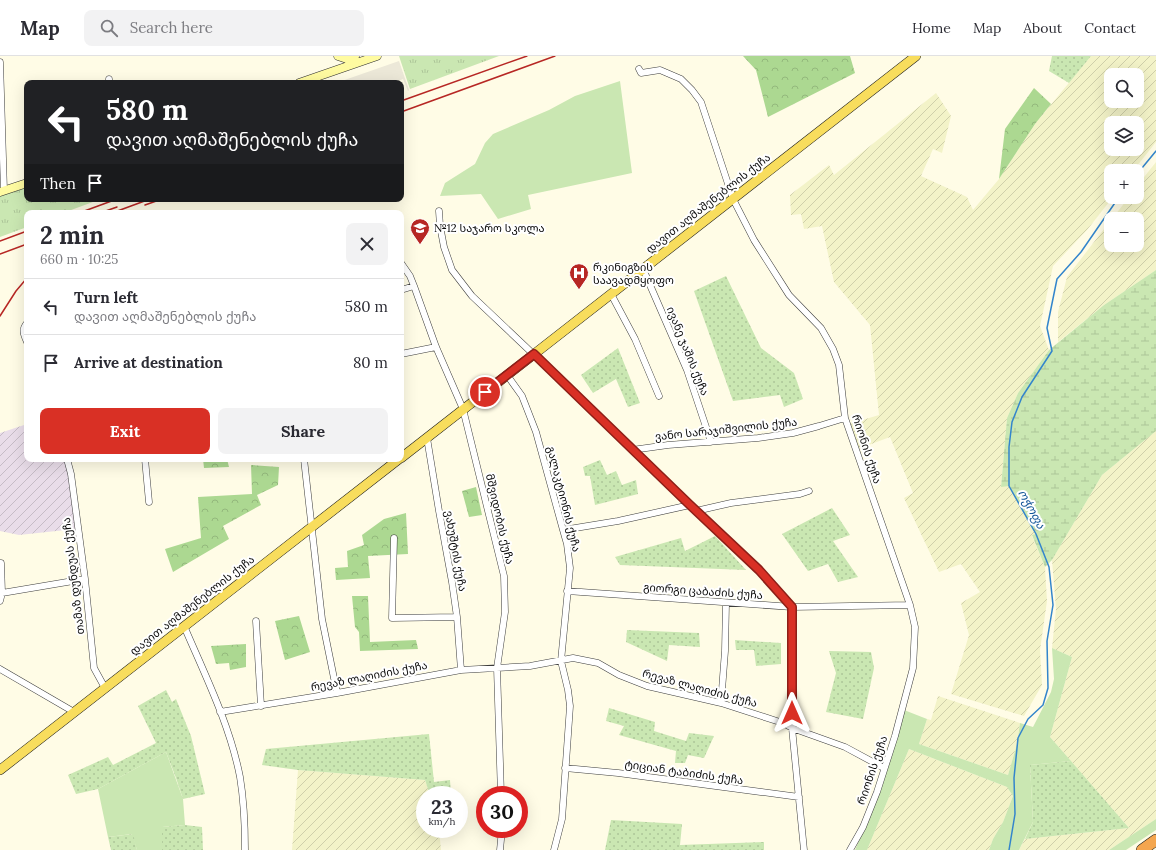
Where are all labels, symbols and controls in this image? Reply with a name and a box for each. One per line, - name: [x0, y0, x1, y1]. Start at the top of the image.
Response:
- search box: [84, 10, 364, 46]
- text: Map: [20, 16, 60, 40]
- icon: search: [98, 17, 120, 39]
- text: Search here: [130, 18, 213, 37]
- text: Home: [912, 19, 951, 37]
- text: Map: [973, 19, 1001, 37]
- text: About: [1023, 19, 1062, 37]
- text: Contact: [1084, 19, 1136, 37]
- map controls: [1104, 68, 1144, 252]
- button: search: [1104, 68, 1144, 108]
- text: 580 m: [106, 92, 188, 128]
- icon: left: [40, 96, 92, 148]
- button: layers: [1104, 116, 1144, 156]
- text: დავით აღმაშენებლის ქუჩა: [106, 128, 358, 151]
- street label: დავით აღმაშენებლის ქუჩა: [643, 150, 773, 256]
- button: +: [1104, 164, 1144, 204]
- icon: arrive: [84, 172, 106, 194]
- text: Then: [40, 174, 76, 193]
- button: −: [1104, 212, 1144, 252]
- school or university icon: №12 საჯარო სკოლა: [409, 217, 431, 245]
- text: 2 min: [40, 220, 104, 251]
- place label: №12 საჯარო სკოლა: [434, 221, 544, 235]
- button: close: [346, 223, 388, 265]
- text: 660 m · 10:25: [40, 251, 118, 268]
- place label: რკინიგზის საავადმყოფო: [593, 260, 674, 287]
- hospital icon: რკინიგზის საავადმყოფო: [568, 262, 590, 290]
- text: Turn left: [74, 288, 138, 307]
- icon: left: [40, 296, 62, 318]
- text: 580 m: [345, 297, 388, 316]
- street label: ივანე ჯაშის ქუჩა: [664, 304, 712, 398]
- text: დავით აღმაშენებლის ქუჩა: [74, 308, 256, 325]
- icon: arrive: [40, 352, 62, 374]
- text: Arrive at destination: [74, 353, 223, 372]
- text: 80 m: [353, 353, 388, 372]
- pin: [468, 375, 502, 409]
- icon: arrive: [474, 381, 496, 403]
- button: Exit: [40, 408, 210, 454]
- button: Share: [218, 408, 388, 454]
- street label: რიონის ქუჩა: [849, 413, 885, 485]
- street label: ვანო სარაჯიშვილის ქუჩა: [654, 415, 798, 443]
- street label: გალაკტიონის ქუჩა: [544, 445, 584, 553]
- street label: მშვიდობის ქუჩა: [483, 472, 517, 566]
- water label: ოჭოფა: [1015, 487, 1049, 532]
- street label: ვახუშტის ქუჩა: [442, 509, 470, 593]
- street label: თამაზ დუნდუას ქუჩა: [59, 517, 87, 635]
- street label: დავით აღმაშენებლის ქუჩა: [127, 552, 257, 658]
- street label: გიორგი ცაბაძის ქუჩა: [643, 580, 763, 602]
- street label: რევაზ ლაღიძის ქუჩა: [310, 658, 428, 694]
- street label: რევაზ ლაღიძის ქუჩა: [641, 666, 759, 710]
- position arrow: [771, 692, 813, 734]
- street label: რიონის ქუჩა: [854, 734, 890, 806]
- street label: ტიციან ტაბიძის ქუჩა: [624, 757, 744, 787]
- speed limit sign: 30: [476, 786, 528, 838]
- text: 23: [431, 794, 453, 819]
- text: km/h: [428, 815, 456, 828]

